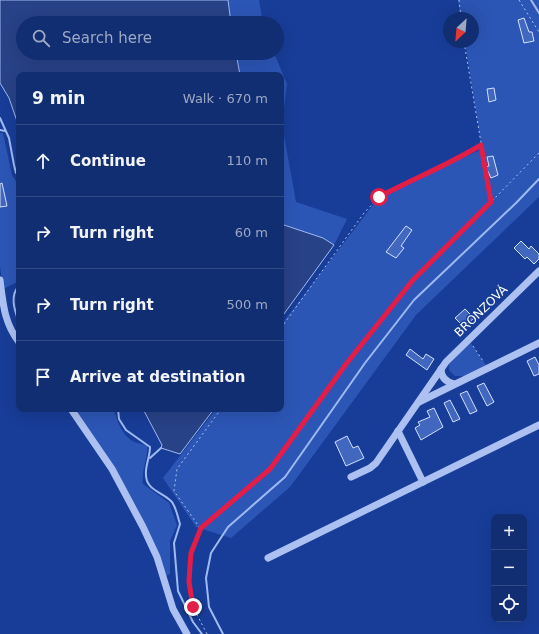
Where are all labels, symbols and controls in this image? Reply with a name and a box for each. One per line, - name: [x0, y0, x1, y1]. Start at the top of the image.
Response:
- north arrow: [443, 12, 479, 48]
- search box: [16, 16, 284, 60]
- icon: search: [30, 27, 52, 49]
- text: Search here: [62, 29, 152, 47]
- text: 9 min: [32, 88, 85, 108]
- text: Walk · 670 m: [183, 91, 268, 106]
- icon: ahead: [32, 150, 54, 172]
- text: Continue: [70, 152, 146, 170]
- text: 110 m: [226, 153, 268, 168]
- route start: [370, 188, 388, 206]
- icon: right: [32, 222, 54, 244]
- text: Turn right: [70, 224, 154, 242]
- text: 60 m: [235, 225, 268, 240]
- street label: BRONZOVÁ: [451, 281, 511, 340]
- icon: right: [32, 294, 54, 316]
- text: Turn right: [70, 296, 154, 314]
- text: 500 m: [226, 297, 268, 312]
- icon: arrive: [32, 366, 54, 388]
- text: Arrive at destination: [70, 368, 245, 386]
- map controls: [491, 514, 527, 622]
- button: +: [491, 514, 527, 550]
- button: −: [491, 550, 527, 586]
- button: locate: [491, 586, 527, 622]
- route end: [184, 598, 202, 616]

